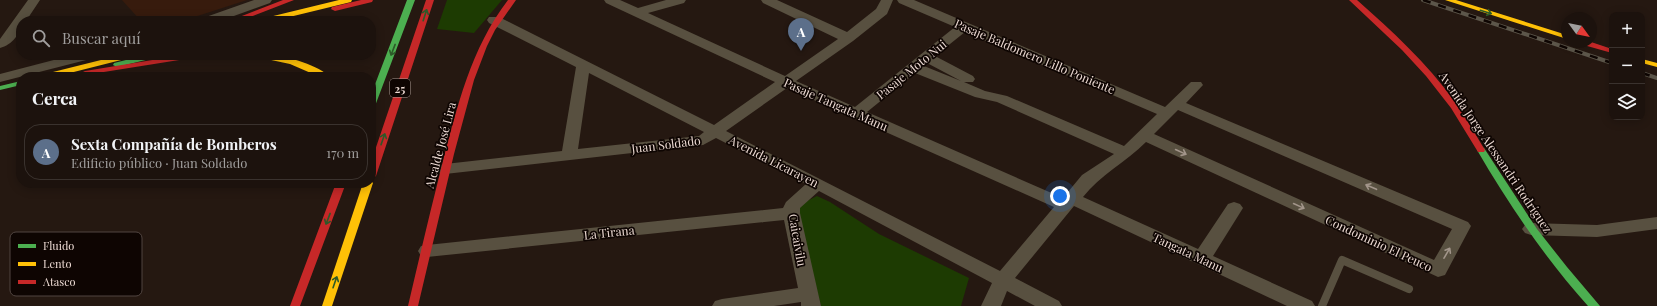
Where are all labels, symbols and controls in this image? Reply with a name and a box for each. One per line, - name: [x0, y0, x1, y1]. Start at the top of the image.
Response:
- one-way arrow: [1479, 9, 1492, 16]
- one-way arrow: [421, 10, 429, 22]
- north arrow: [1561, 12, 1597, 48]
- map controls: [1609, 12, 1645, 120]
- button: +: [1609, 12, 1645, 48]
- street label: Pasaje Baldomero Lillo Poniente: [952, 15, 1118, 97]
- search box: [16, 16, 376, 60]
- pin: A: [788, 18, 814, 51]
- icon: search: [30, 27, 52, 49]
- text: Buscar aquí: [62, 28, 141, 48]
- street label: Pasaje Moto Nui: [873, 35, 950, 102]
- one-way arrow: [388, 43, 396, 55]
- button: −: [1609, 48, 1645, 84]
- street label: Avenida Jorge Alessandri Rodríguez: [1435, 67, 1556, 236]
- street label: Pasaje Tangata Manu: [781, 74, 891, 134]
- road number: 25: [390, 79, 410, 97]
- button: layers: [1609, 84, 1645, 120]
- text: Cerca: [32, 87, 77, 109]
- street label: Alcalde José Lira: [421, 100, 459, 191]
- street label: Avenida Licarayen: [726, 131, 822, 191]
- street label: Juan Soldado: [629, 132, 702, 156]
- one-way arrow: [380, 133, 388, 145]
- text: Sexta Compañía de Bomberos: [71, 134, 277, 154]
- text: A: [42, 144, 50, 161]
- text: 170 m: [326, 144, 359, 161]
- one-way arrow: [1174, 149, 1186, 156]
- text: Edificio público · Juan Soldado: [71, 154, 247, 171]
- one-way arrow: [1365, 183, 1377, 191]
- your location: [1050, 186, 1070, 206]
- one-way arrow: [1292, 203, 1304, 210]
- street label: Condominio El Peuco: [1323, 211, 1435, 275]
- one-way arrow: [323, 213, 331, 225]
- street label: Caicaivilu: [786, 213, 810, 267]
- street label: La Tirana: [583, 221, 635, 243]
- street label: Tangata Manu: [1150, 229, 1226, 275]
- legend: [10, 232, 142, 296]
- text: Fluido: [43, 238, 74, 253]
- one-way arrow: [1444, 247, 1452, 259]
- text: Lento: [43, 256, 72, 271]
- text: Atasco: [42, 274, 76, 289]
- one-way arrow: [332, 275, 339, 288]

